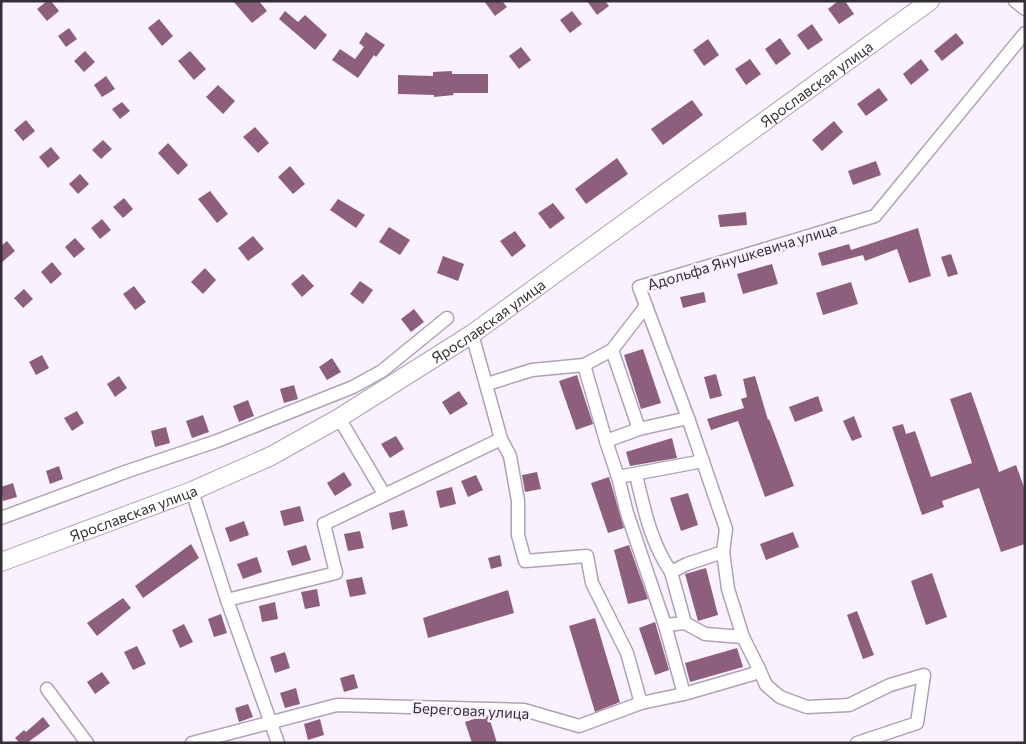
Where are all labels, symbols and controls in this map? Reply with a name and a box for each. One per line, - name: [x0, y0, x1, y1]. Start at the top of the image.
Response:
- street label: Ярославская улица: [756, 37, 876, 131]
- street label: Адольфа Янушкевича улица: [645, 219, 839, 293]
- street label: Ярославская улица: [428, 275, 548, 367]
- street label: Ярославская улица: [67, 481, 200, 545]
- street label: Береговая улица: [412, 698, 530, 722]

